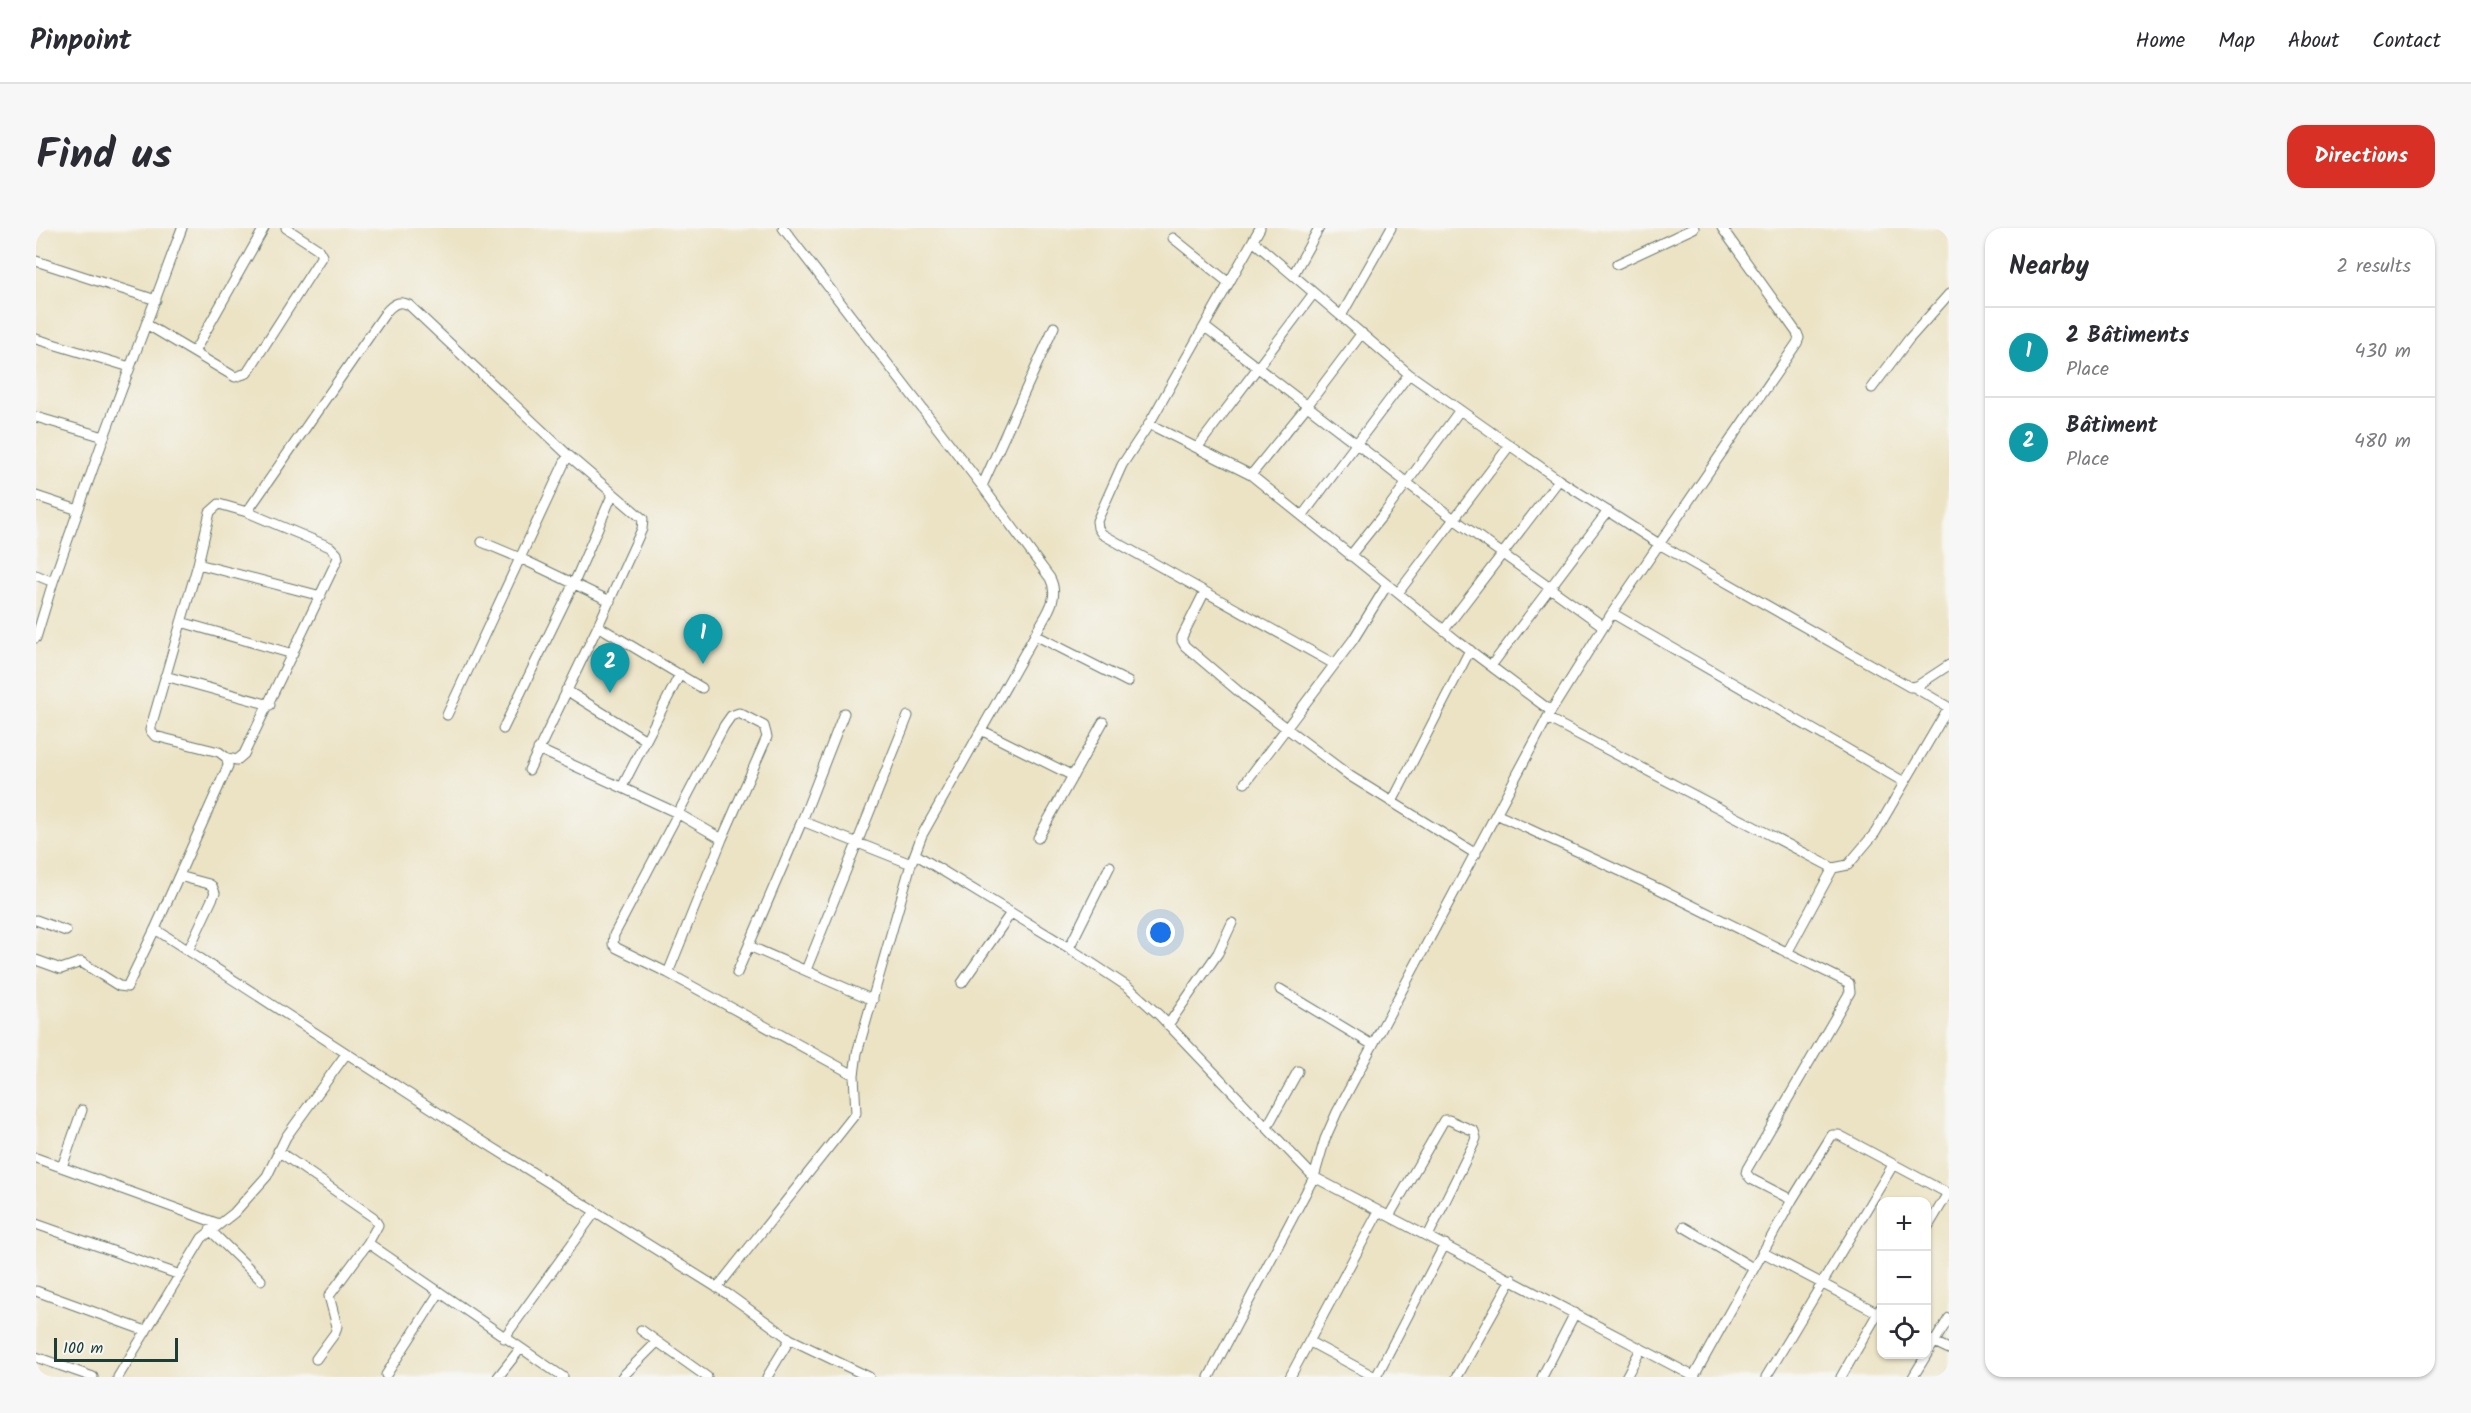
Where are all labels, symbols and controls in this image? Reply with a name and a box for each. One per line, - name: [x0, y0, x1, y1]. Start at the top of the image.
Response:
- text: Pinpoint: [30, 19, 131, 64]
- text: Home: [2136, 25, 2185, 58]
- text: Map: [2218, 25, 2255, 58]
- text: About: [2288, 25, 2339, 58]
- text: Contact: [2372, 25, 2441, 58]
- text: Find us: [36, 123, 172, 190]
- button: Directions: [2287, 125, 2435, 188]
- text: Nearby: [2009, 246, 2089, 288]
- text: 2 results: [2336, 251, 2411, 283]
- text: 2 Bâtiments: [2066, 319, 2189, 354]
- text: 1: [2025, 336, 2032, 368]
- text: 430 m: [2355, 336, 2411, 368]
- text: Place: [2066, 354, 2109, 386]
- text: Bâtiment: [2066, 409, 2158, 444]
- text: 2: [2023, 426, 2034, 458]
- text: 480 m: [2354, 426, 2411, 458]
- text: Place: [2066, 444, 2109, 476]
- pin: 1: [684, 614, 722, 664]
- pin: 2: [590, 644, 630, 693]
- your location: [1146, 918, 1175, 947]
- map controls: [1877, 1197, 1931, 1359]
- button: +: [1877, 1197, 1931, 1251]
- button: −: [1877, 1251, 1931, 1305]
- button: locate: [1877, 1305, 1931, 1359]
- scale bar: [54, 1335, 178, 1362]
- text: 100 m: [63, 1336, 103, 1361]

